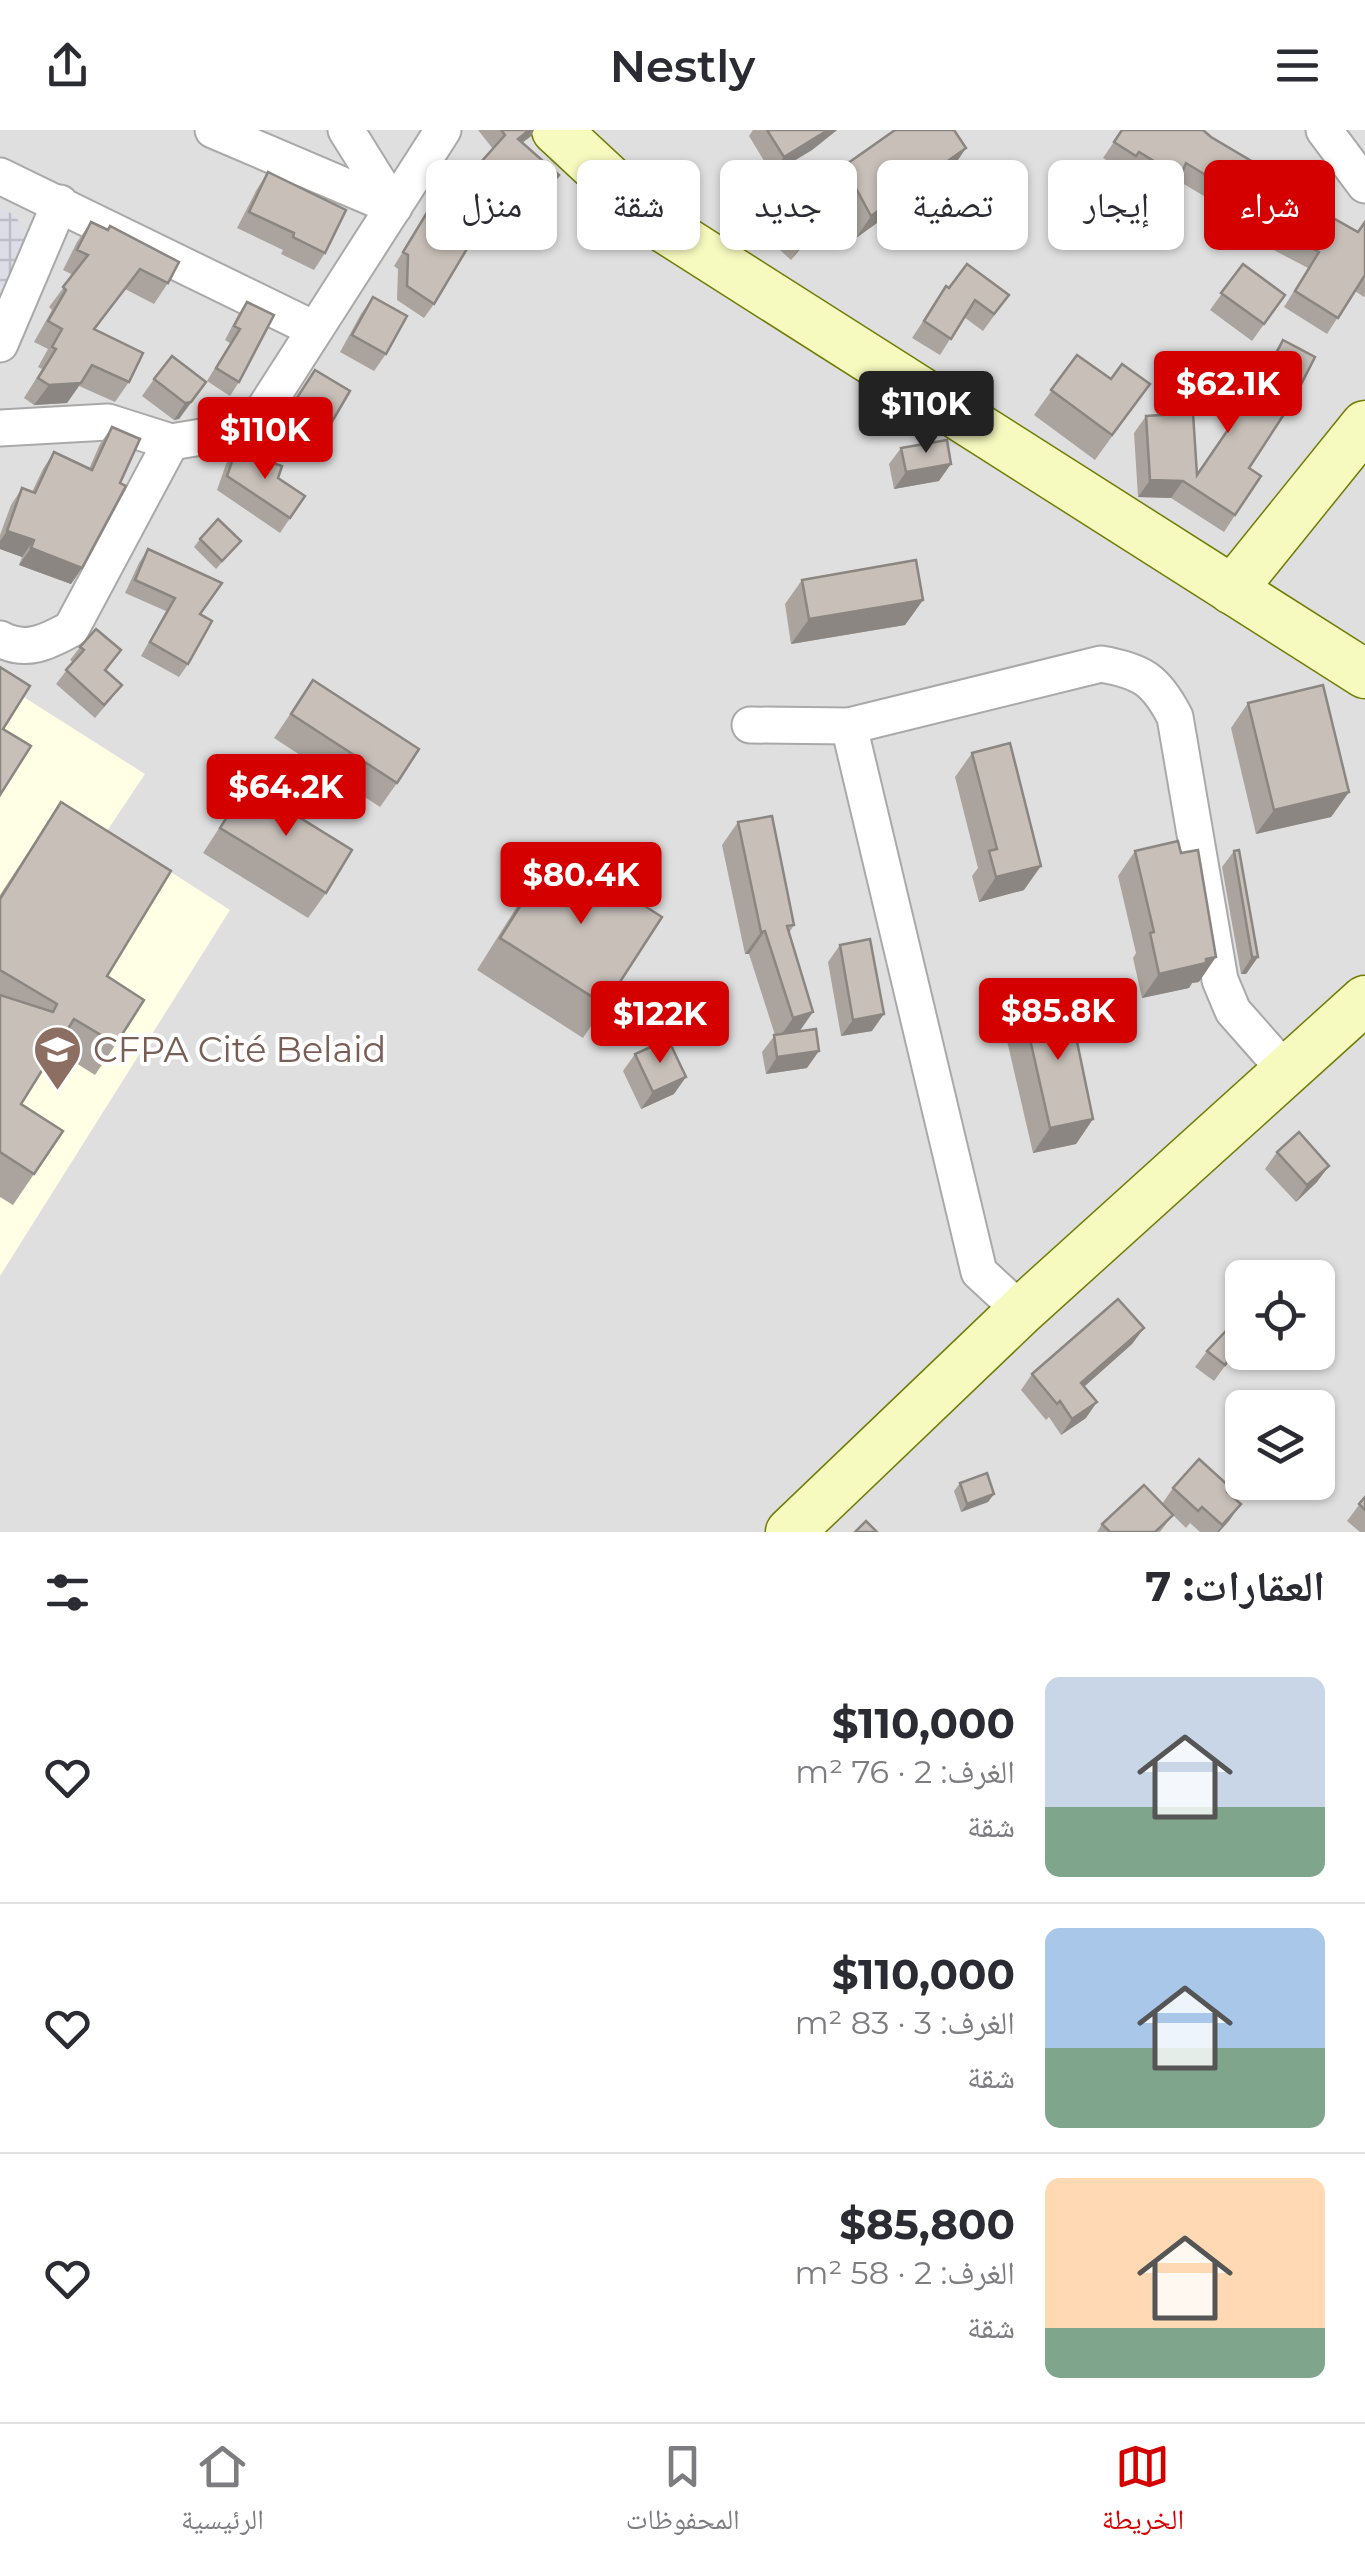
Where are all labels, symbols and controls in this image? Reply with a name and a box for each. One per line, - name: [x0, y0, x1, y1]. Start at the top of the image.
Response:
- icon: share: [40, 38, 95, 93]
- text: Nestly: [610, 38, 755, 93]
- icon: menu: [1270, 38, 1325, 93]
- chip: منزل: [426, 160, 557, 250]
- chip: شقة: [577, 160, 700, 250]
- chip: جديد: [720, 160, 857, 250]
- chip: تصفية: [877, 160, 1028, 250]
- chip: إيجار: [1048, 160, 1184, 250]
- chip: شراء: [1204, 160, 1335, 250]
- pin: $62.1K: [1147, 351, 1309, 436]
- text: $62.1K: [1176, 364, 1280, 403]
- pin: $110K: [856, 371, 996, 456]
- text: $110K: [881, 384, 971, 423]
- pin: $110K: [195, 397, 335, 482]
- text: $110K: [220, 410, 310, 449]
- pin: $64.2K: [205, 754, 367, 839]
- text: $64.2K: [229, 767, 343, 806]
- pin: $80.4K: [500, 842, 662, 927]
- text: $80.4K: [523, 855, 639, 894]
- pin: $85.8K: [977, 978, 1139, 1063]
- pin: $122K: [590, 981, 730, 1066]
- text: $85.8K: [1001, 991, 1115, 1030]
- text: $122K: [613, 994, 707, 1033]
- school or university icon: CFPA Cité Belaid: [32, 1024, 84, 1092]
- place label: CFPA Cité Belaid: [93, 1028, 386, 1071]
- map controls: [1225, 1260, 1335, 1500]
- button: locate: [1225, 1260, 1335, 1370]
- button: layers: [1225, 1390, 1335, 1500]
- text: العقارات: 7: [1145, 1560, 1325, 1612]
- icon: filters: [40, 1565, 95, 1620]
- text: $110,000: [832, 1697, 1015, 1749]
- icon: home: [1125, 1717, 1245, 1837]
- icon: heart: [40, 1750, 95, 1805]
- text: الغرف: 2 · 76 m²: [795, 1752, 1015, 1791]
- text: شقة: [967, 1806, 1015, 1845]
- text: $110,000: [832, 1948, 1015, 2000]
- icon: home: [1125, 1968, 1245, 2088]
- icon: heart: [40, 2001, 95, 2056]
- text: الغرف: 3 · 83 m²: [795, 2003, 1015, 2042]
- text: شقة: [967, 2057, 1015, 2096]
- text: $85,800: [839, 2198, 1015, 2250]
- icon: home: [1125, 2218, 1245, 2338]
- icon: heart: [40, 2251, 95, 2306]
- text: الغرف: 2 · 58 m²: [794, 2253, 1015, 2292]
- text: شقة: [967, 2307, 1015, 2346]
- tab: الرئيسية: [181, 2439, 264, 2547]
- tab: المحفوظات: [626, 2439, 740, 2547]
- tab: الخريطة: [1102, 2439, 1184, 2547]

